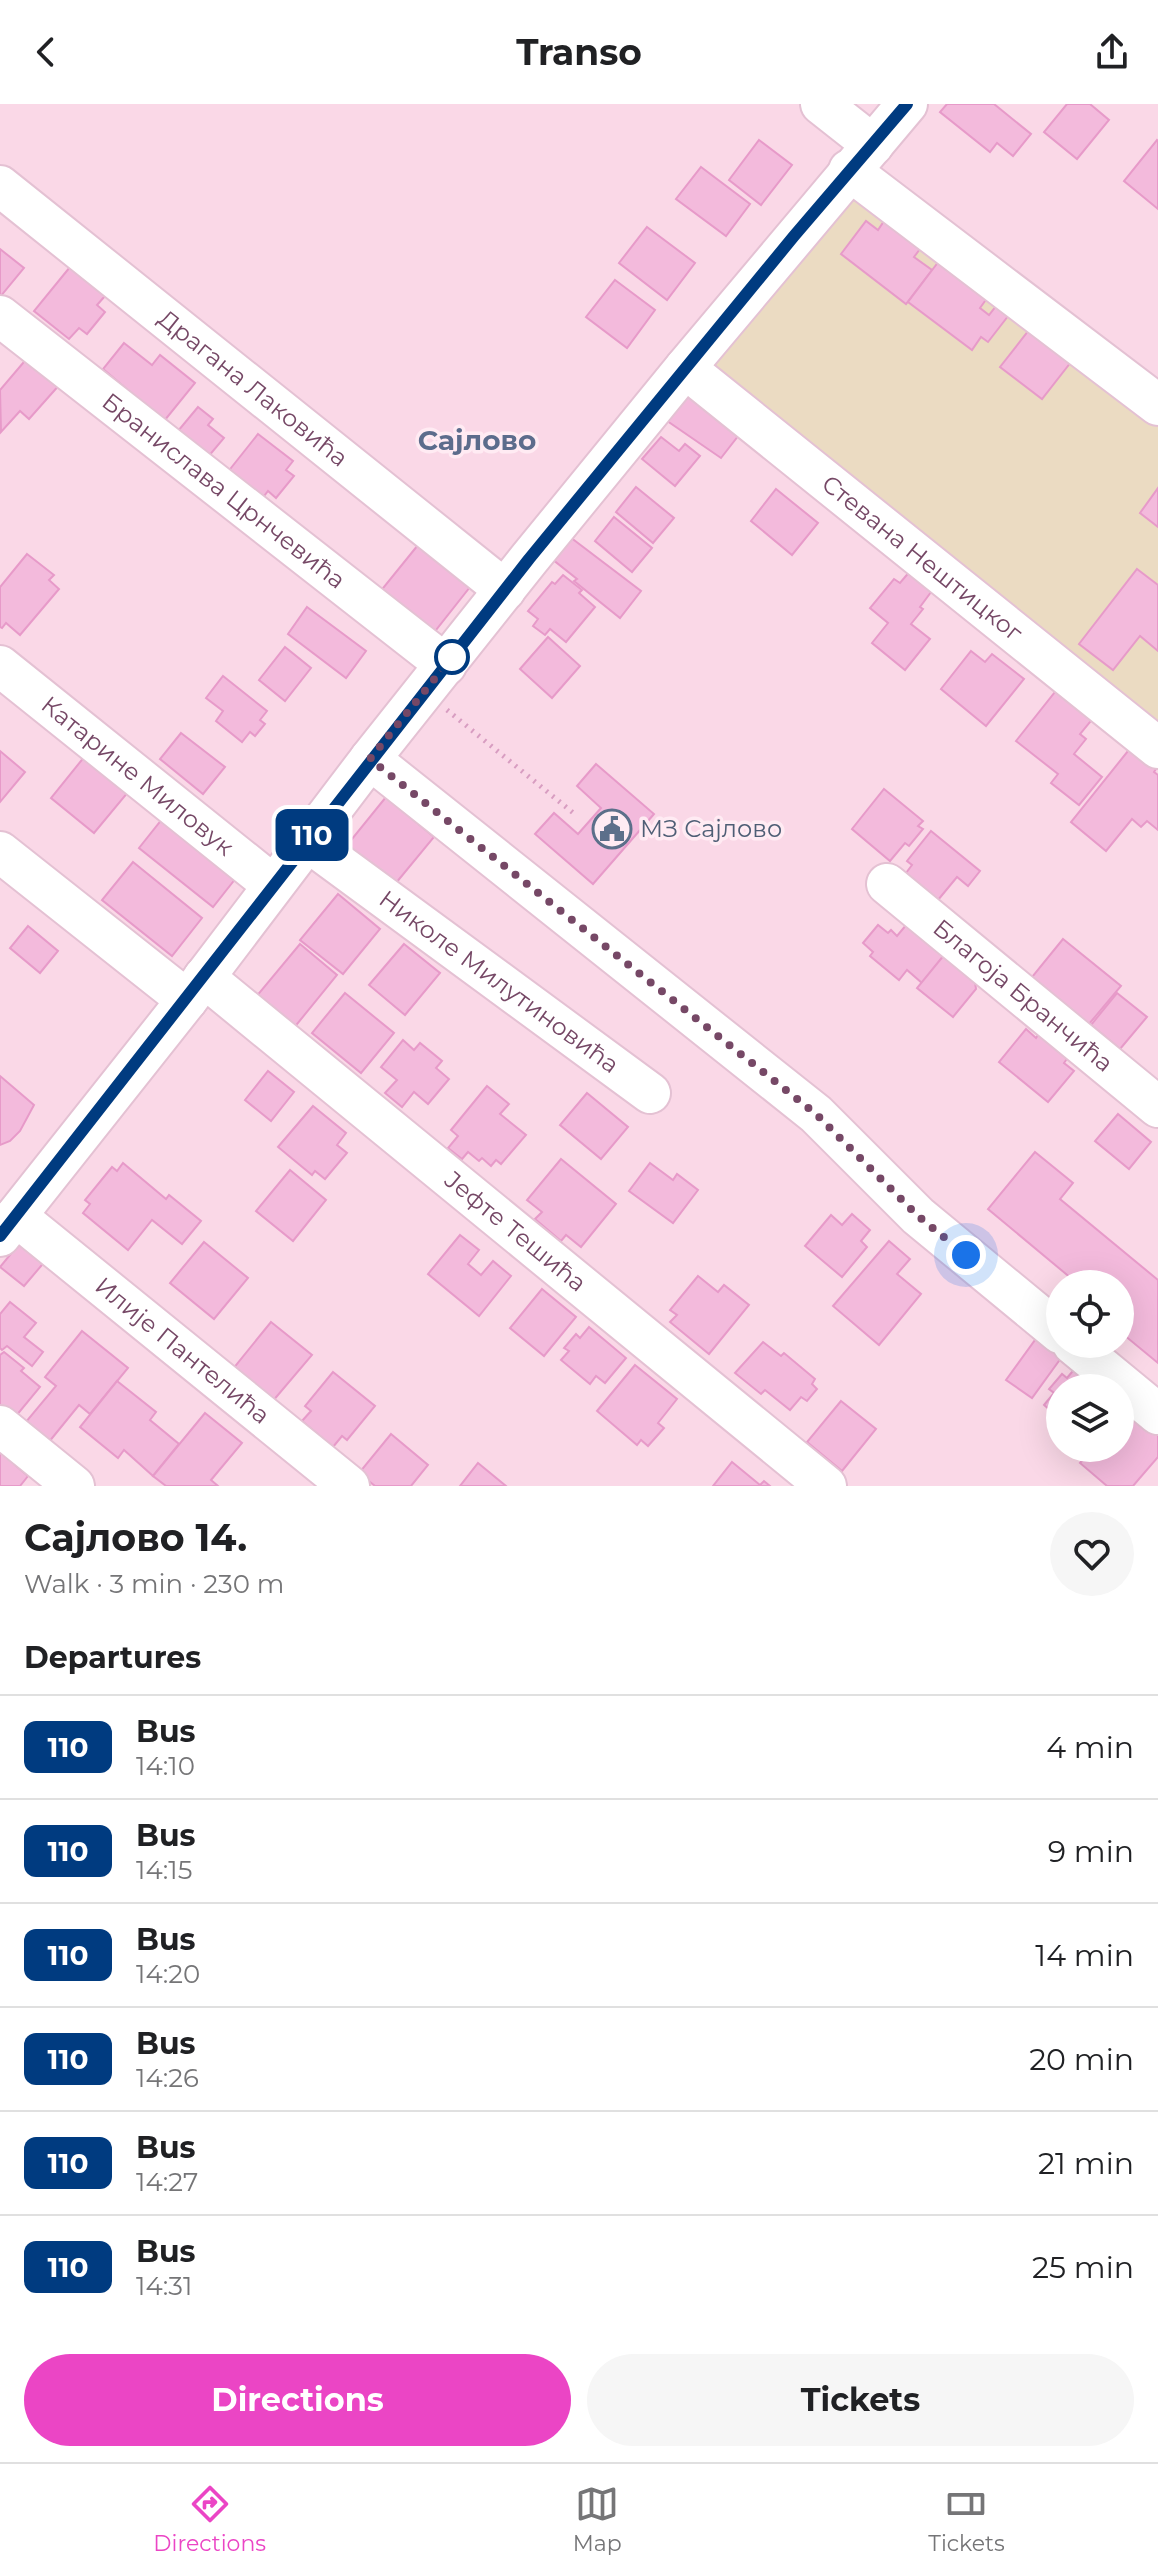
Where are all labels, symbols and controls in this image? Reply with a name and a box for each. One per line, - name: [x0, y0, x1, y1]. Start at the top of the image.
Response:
- icon: back: [24, 30, 68, 74]
- text: Transo: [516, 30, 642, 74]
- icon: share: [1090, 30, 1134, 74]
- street label: Драгана Лаковића: [153, 304, 354, 472]
- street label: Бранислава Црнчевића: [97, 387, 351, 595]
- district label: Сајлово: [418, 423, 536, 457]
- street label: Стевана Нештицког: [816, 469, 1029, 648]
- unlabelled marker: [435, 640, 469, 674]
- street label: Катарине Миловук: [36, 690, 240, 862]
- public building icon: МЗ Сајлово: [591, 808, 633, 850]
- line badge: 110: [266, 809, 358, 861]
- place label: МЗ Сајлово: [640, 814, 782, 843]
- text: 110: [292, 818, 332, 852]
- street label: Николе Милутиновића: [374, 884, 625, 1079]
- street label: Благоја Бранчића: [927, 913, 1119, 1078]
- street label: Јефте Тешића: [439, 1165, 592, 1298]
- your location: [946, 1235, 986, 1275]
- map controls: [1046, 1270, 1134, 1462]
- button: locate: [1046, 1270, 1134, 1358]
- street label: Илије Пантелића: [89, 1271, 276, 1430]
- button: layers: [1046, 1374, 1134, 1462]
- button: heart: [1050, 1512, 1134, 1596]
- text: Сајлово 14.: [24, 1514, 247, 1561]
- text: Walk · 3 min · 230 m: [24, 1568, 284, 1600]
- text: Departures: [24, 1639, 201, 1676]
- text: Bus: [136, 1713, 196, 1750]
- text: 4 min: [1046, 1729, 1134, 1766]
- text: 110: [48, 1730, 88, 1764]
- text: 14:10: [136, 1750, 195, 1782]
- text: Bus: [136, 1817, 196, 1854]
- text: 9 min: [1048, 1833, 1134, 1870]
- text: 110: [48, 1834, 88, 1868]
- text: 14:15: [136, 1854, 192, 1886]
- text: Bus: [136, 1921, 196, 1958]
- text: 14 min: [1035, 1937, 1134, 1974]
- text: 110: [48, 1938, 88, 1972]
- text: 14:20: [136, 1958, 200, 1990]
- text: Bus: [136, 2025, 196, 2062]
- text: 20 min: [1029, 2041, 1134, 2078]
- text: 110: [48, 2042, 88, 2076]
- text: 14:26: [136, 2062, 199, 2094]
- text: Bus: [136, 2129, 196, 2166]
- text: 21 min: [1038, 2145, 1134, 2182]
- text: 110: [48, 2146, 88, 2180]
- text: 14:27: [136, 2166, 198, 2198]
- text: Bus: [136, 2233, 196, 2270]
- text: 25 min: [1032, 2249, 1134, 2286]
- text: 110: [48, 2250, 88, 2284]
- text: 14:31: [136, 2270, 192, 2302]
- button: Directions: [24, 2354, 571, 2446]
- button: Tickets: [587, 2354, 1134, 2446]
- tab: Directions: [153, 2482, 266, 2557]
- tab: Map: [573, 2482, 622, 2557]
- tab: Tickets: [928, 2482, 1005, 2557]

